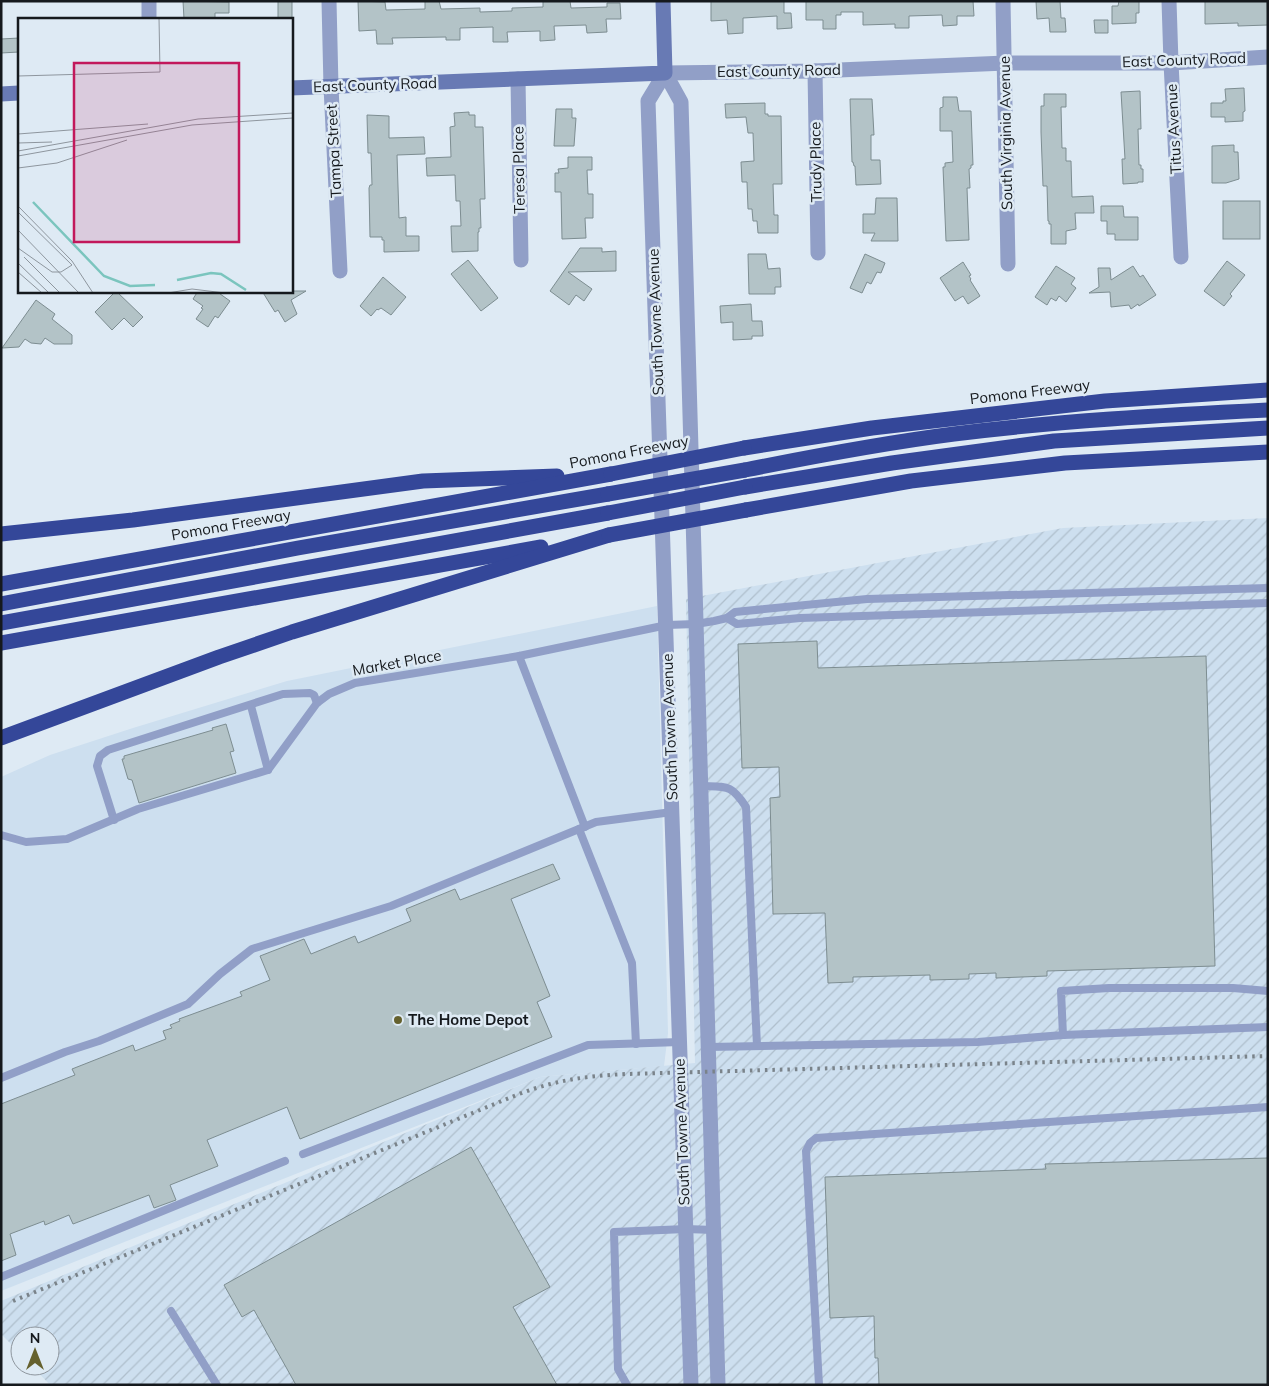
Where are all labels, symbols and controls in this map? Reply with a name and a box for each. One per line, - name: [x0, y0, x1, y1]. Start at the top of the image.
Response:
- inset map: [18, 18, 292, 292]
- street label: East County Road: [1122, 48, 1246, 71]
- street label: South Virginia Avenue: [995, 56, 1016, 210]
- street label: East County Road: [717, 60, 841, 81]
- street label: East County Road: [313, 73, 437, 96]
- street label: Titus Avenue: [1162, 84, 1185, 175]
- street label: Tampa Street: [322, 104, 345, 198]
- street label: Trudy Place: [805, 122, 826, 203]
- street label: Teresa Place: [508, 126, 529, 214]
- street label: South Towne Avenue: [643, 248, 668, 396]
- street label: Pomona Freeway: [969, 375, 1091, 408]
- street label: Pomona Freeway: [568, 431, 690, 472]
- street label: Pomona Freeway: [170, 505, 292, 544]
- street label: Market Place: [351, 645, 443, 680]
- street label: South Towne Avenue: [657, 653, 682, 801]
- place label: The Home Depot: [408, 1010, 529, 1029]
- marker: The Home Depot: [392, 1014, 404, 1026]
- street label: South Towne Avenue: [669, 1058, 694, 1206]
- north arrow: [10, 1326, 60, 1376]
- text: N: [30, 1329, 40, 1347]

